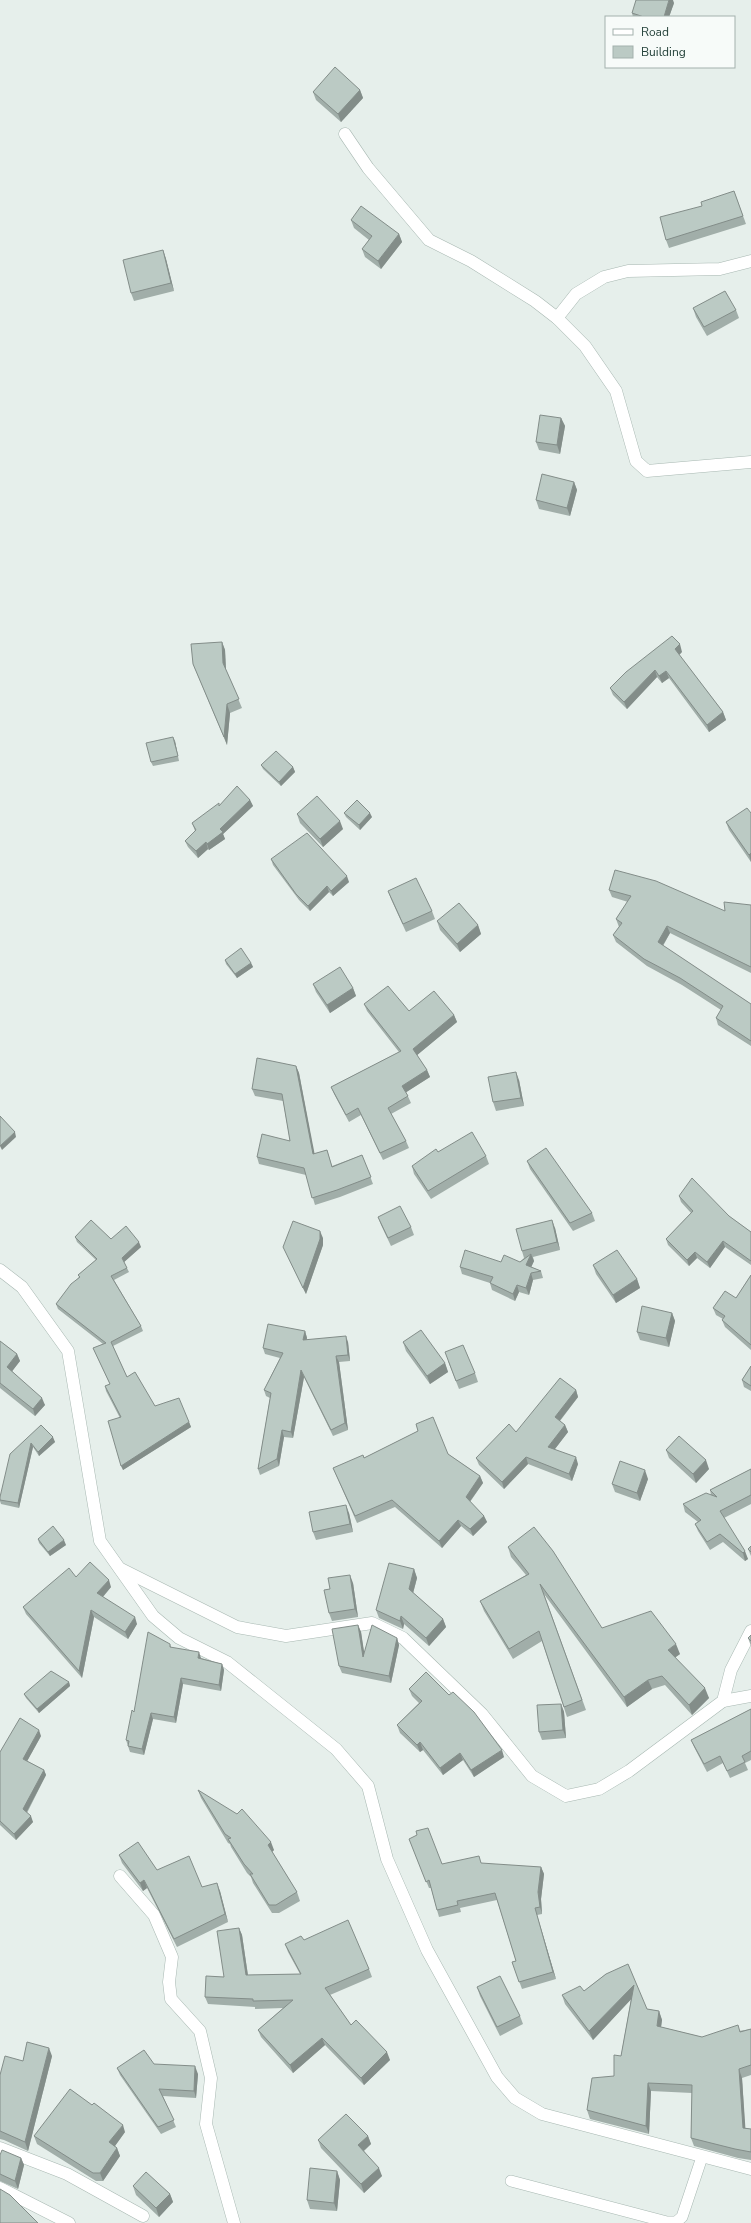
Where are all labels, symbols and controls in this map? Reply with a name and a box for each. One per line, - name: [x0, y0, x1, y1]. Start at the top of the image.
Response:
- legend: [605, 16, 735, 68]
- text: Road: [641, 24, 669, 40]
- text: Building: [641, 44, 686, 60]

